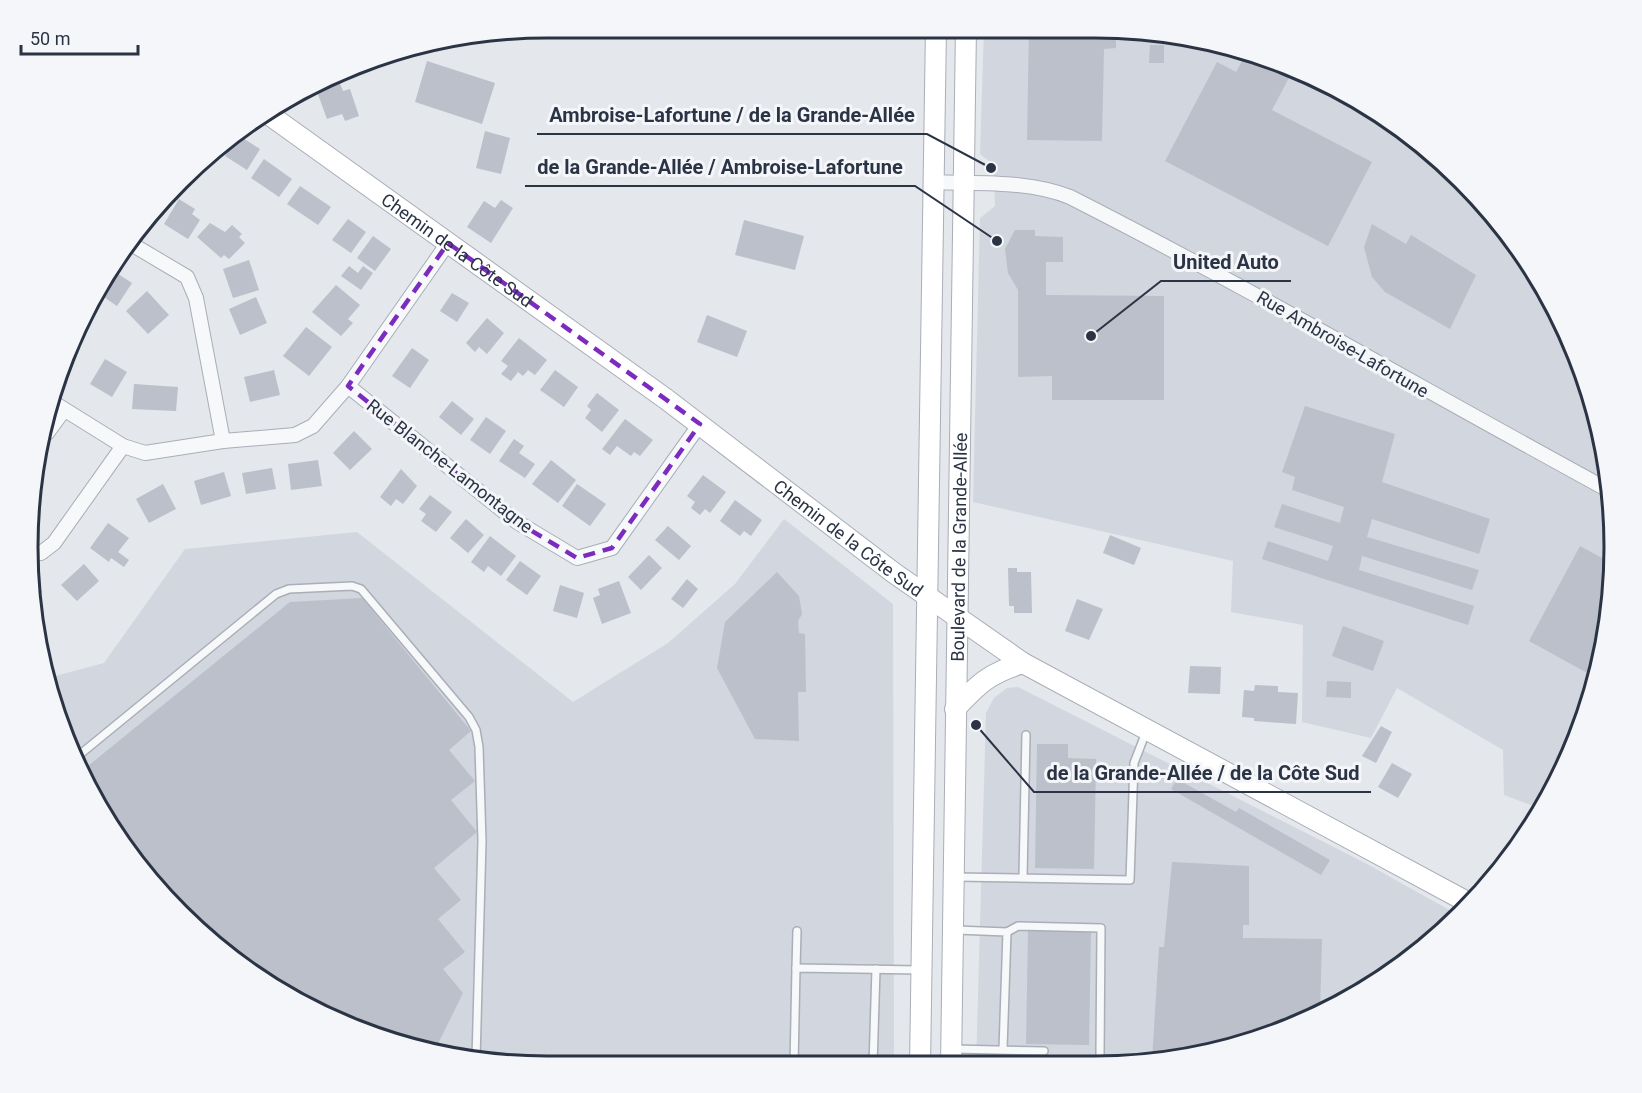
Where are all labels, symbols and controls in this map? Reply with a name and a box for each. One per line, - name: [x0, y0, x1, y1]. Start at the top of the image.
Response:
- scale bar: [21, 18, 138, 56]
- text: 50 m: [30, 28, 70, 49]
- callout: Ambroise-Lafortune / de la Grande-Allée: [537, 96, 927, 134]
- text: Ambroise-Lafortune / de la Grande-Allée: [549, 103, 915, 127]
- callout: de la Grande-Allée / Ambroise-Lafortune: [525, 148, 915, 186]
- text: de la Grande-Allée / Ambroise-Lafortune: [537, 155, 903, 179]
- street label: Chemin de la Côte Sud: [378, 188, 537, 311]
- callout: United Auto: [1161, 243, 1291, 281]
- text: United Auto: [1173, 250, 1279, 274]
- street label: Rue Ambroise-Lafortune: [1253, 286, 1433, 402]
- street label: Rue Blanche-Lamontagne: [363, 395, 537, 537]
- street label: Boulevard de la Grande-Allée: [946, 432, 971, 662]
- street label: Chemin de la Côte Sud: [770, 475, 927, 601]
- callout: de la Grande-Allée / de la Côte Sud: [1034, 754, 1371, 792]
- text: de la Grande-Allée / de la Côte Sud: [1046, 761, 1360, 785]

